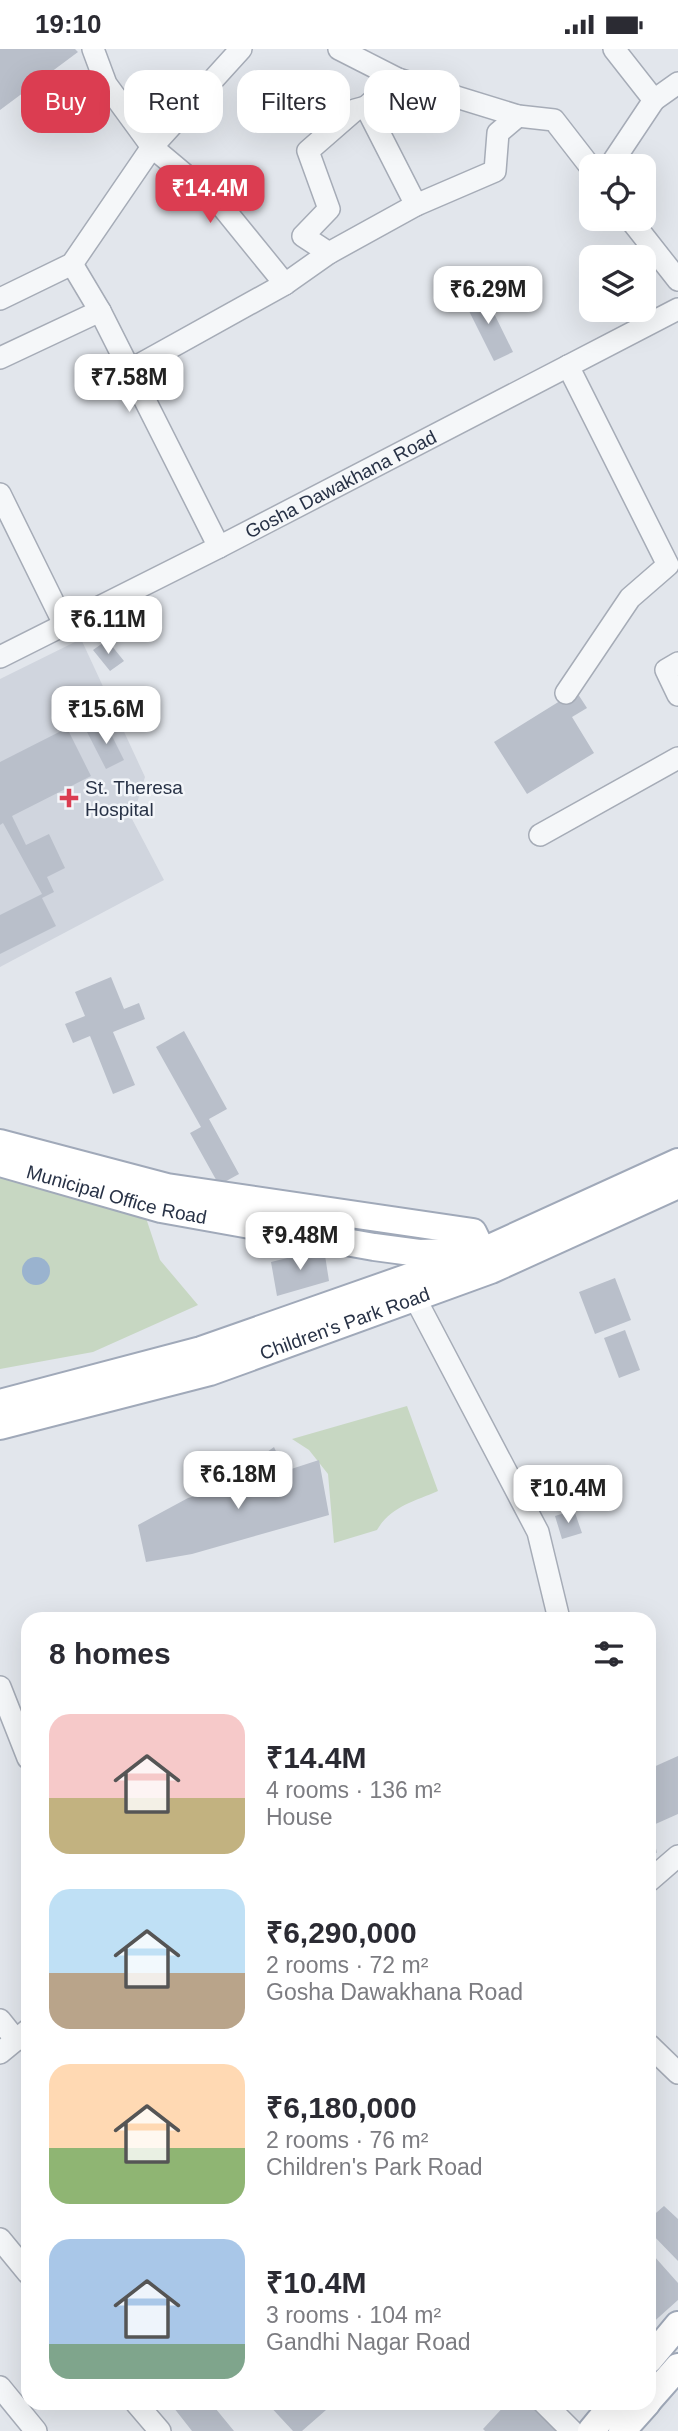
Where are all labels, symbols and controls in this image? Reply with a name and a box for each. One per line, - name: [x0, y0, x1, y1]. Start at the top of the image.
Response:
- text: 19:10: [35, 9, 102, 39]
- chip: Buy: [21, 70, 110, 133]
- chip: Rent: [124, 70, 223, 133]
- chip: Filters: [237, 70, 350, 133]
- chip: New: [364, 70, 460, 133]
- map controls: [579, 154, 656, 322]
- button: locate: [579, 154, 656, 231]
- pin: ₹14.4M: [153, 165, 267, 225]
- text: ₹14.4M: [171, 175, 249, 201]
- button: layers: [579, 245, 656, 322]
- pin: ₹6.29M: [431, 267, 545, 326]
- text: ₹6.29M: [449, 276, 527, 302]
- pin: ₹7.58M: [72, 355, 186, 414]
- text: ₹7.58M: [90, 364, 168, 390]
- street label: Gosha Dawakhana Road: [241, 426, 440, 542]
- pin: ₹6.11M: [51, 597, 165, 656]
- text: ₹6.11M: [70, 606, 146, 632]
- pin: ₹15.6M: [49, 687, 163, 746]
- text: ₹15.6M: [67, 696, 145, 722]
- place label: St. Theresa Hospital: [85, 777, 183, 820]
- marker: St. Theresa Hospital: [59, 788, 79, 808]
- street label: Municipal Office Road: [24, 1161, 209, 1227]
- pin: ₹9.48M: [243, 1213, 357, 1272]
- text: ₹9.48M: [261, 1222, 339, 1248]
- street label: Children's Park Road: [257, 1283, 432, 1364]
- pin: ₹6.18M: [181, 1451, 295, 1511]
- text: ₹6.18M: [199, 1461, 277, 1487]
- pin: ₹10.4M: [511, 1465, 625, 1525]
- text: ₹10.4M: [529, 1475, 607, 1501]
- icon: filters: [590, 1635, 628, 1673]
- text: 8 homes: [49, 1637, 171, 1670]
- text: ₹14.4M: [266, 1741, 367, 1774]
- icon: home: [105, 1742, 189, 1826]
- text: 4 rooms · 136 m²: [266, 1777, 441, 1803]
- text: House: [266, 1804, 332, 1830]
- text: ₹6,290,000: [266, 1916, 417, 1949]
- icon: home: [105, 1917, 189, 2001]
- text: 2 rooms · 72 m²: [266, 1952, 428, 1978]
- text: Gosha Dawakhana Road: [266, 1979, 523, 2005]
- text: ₹6,180,000: [266, 2091, 417, 2124]
- icon: home: [105, 2092, 189, 2176]
- text: 2 rooms · 76 m²: [266, 2127, 428, 2153]
- text: Children's Park Road: [266, 2154, 483, 2180]
- text: ₹10.4M: [266, 2266, 367, 2299]
- icon: home: [105, 2267, 189, 2351]
- text: 3 rooms · 104 m²: [266, 2302, 441, 2328]
- text: Gandhi Nagar Road: [266, 2329, 471, 2355]

